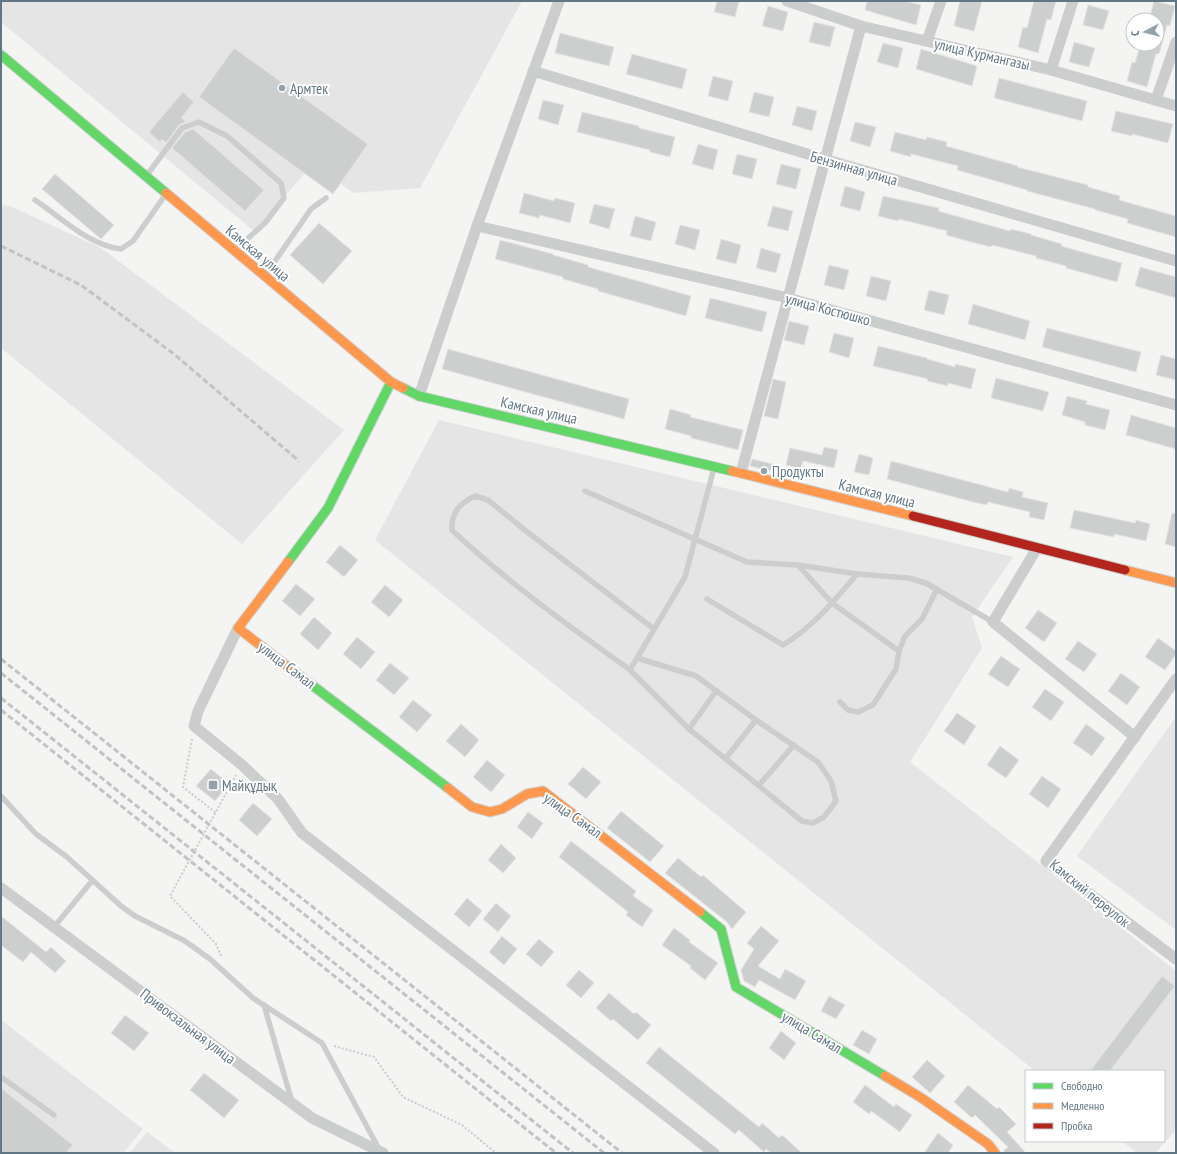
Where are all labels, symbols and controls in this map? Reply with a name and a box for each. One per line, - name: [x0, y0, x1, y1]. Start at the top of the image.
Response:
- north arrow: [1125, 12, 1165, 52]
- text: С: [1128, 30, 1142, 37]
- street label: улица Курмангазы: [932, 34, 1032, 74]
- place label: Армтек: [290, 79, 328, 98]
- marker: Армтек: [277, 83, 287, 93]
- street label: Бензинная улица: [808, 146, 900, 190]
- street label: Камская улица: [222, 221, 294, 285]
- street label: улица Костюшко: [784, 289, 872, 329]
- street label: Камская улица: [499, 392, 579, 428]
- place label: Продукты: [772, 462, 824, 481]
- marker: Продукты: [759, 466, 769, 476]
- street label: Камская улица: [837, 474, 917, 512]
- street label: улица Самал: [255, 637, 319, 693]
- place label: Майқұдық: [222, 776, 278, 795]
- marker: Майқұдық: [207, 779, 219, 791]
- street label: улица Самал: [540, 788, 606, 842]
- street label: Камский переулок: [1046, 855, 1134, 931]
- street label: Привокзальная улица: [137, 984, 239, 1068]
- street label: улица Самал: [778, 1007, 846, 1057]
- legend: [1025, 1070, 1165, 1142]
- text: Свободно: [1061, 1078, 1103, 1093]
- text: Медленно: [1061, 1098, 1104, 1113]
- text: Пробка: [1061, 1118, 1093, 1133]

